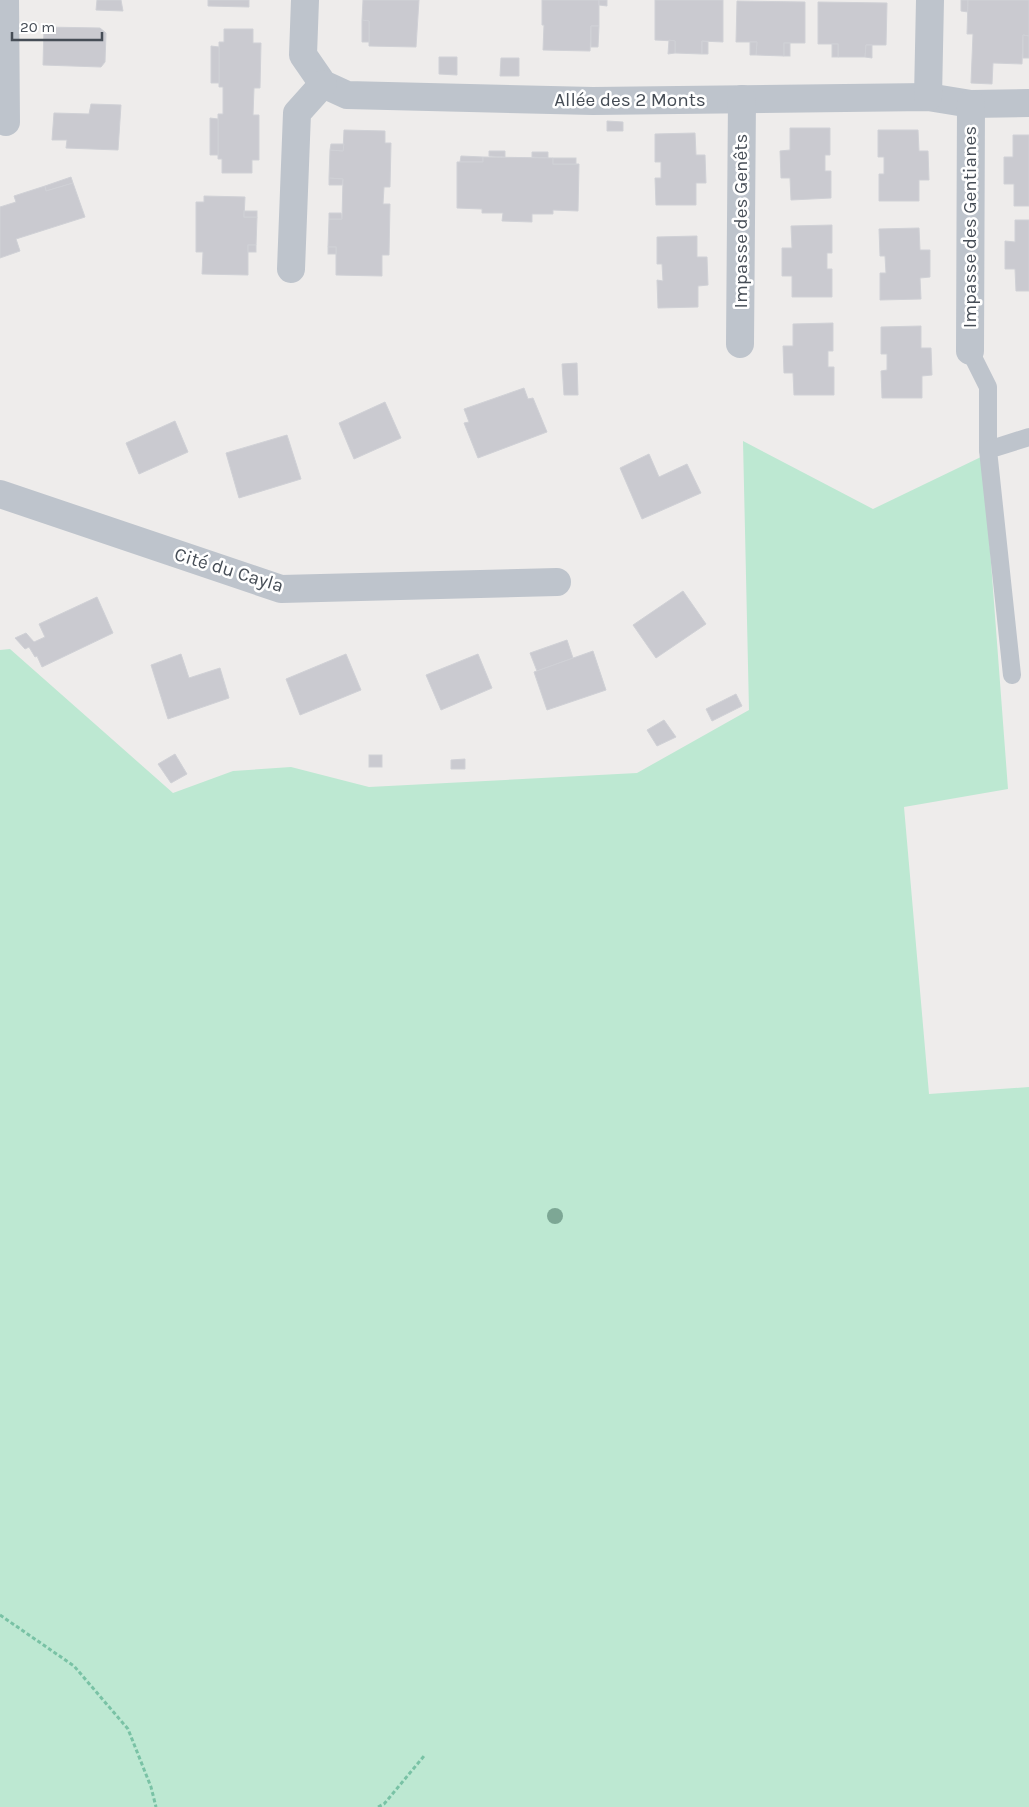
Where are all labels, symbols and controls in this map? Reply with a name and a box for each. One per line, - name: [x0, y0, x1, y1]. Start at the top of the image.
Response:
- scale bar: [12, 10, 102, 42]
- text: 20 m: [20, 18, 55, 36]
- street label: Allée des 2 Monts: [554, 89, 706, 111]
- street label: Impasse des Gentianes: [959, 126, 981, 328]
- street label: Impasse des Genêts: [730, 134, 752, 308]
- street label: Cité du Cayla: [172, 543, 286, 597]

